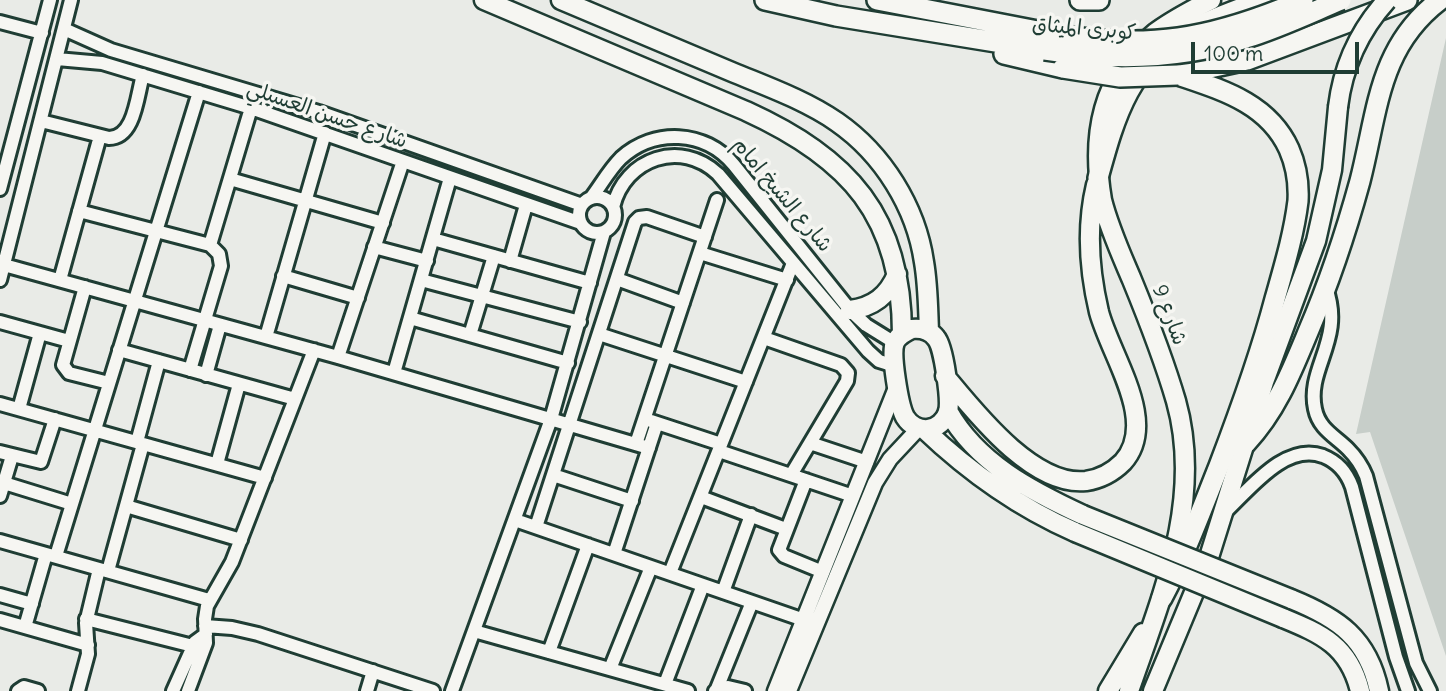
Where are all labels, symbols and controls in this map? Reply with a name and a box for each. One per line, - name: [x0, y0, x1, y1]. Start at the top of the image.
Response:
- street label: كوبرى الميثاق: [1031, 12, 1137, 46]
- scale bar: [1194, 28, 1362, 72]
- text: 100 m: [1204, 40, 1263, 67]
- street label: شارع حسن العسيلي: [243, 76, 411, 154]
- street label: شارع الشيخ امام: [727, 133, 837, 257]
- street label: شارع 9: [1146, 281, 1192, 349]

